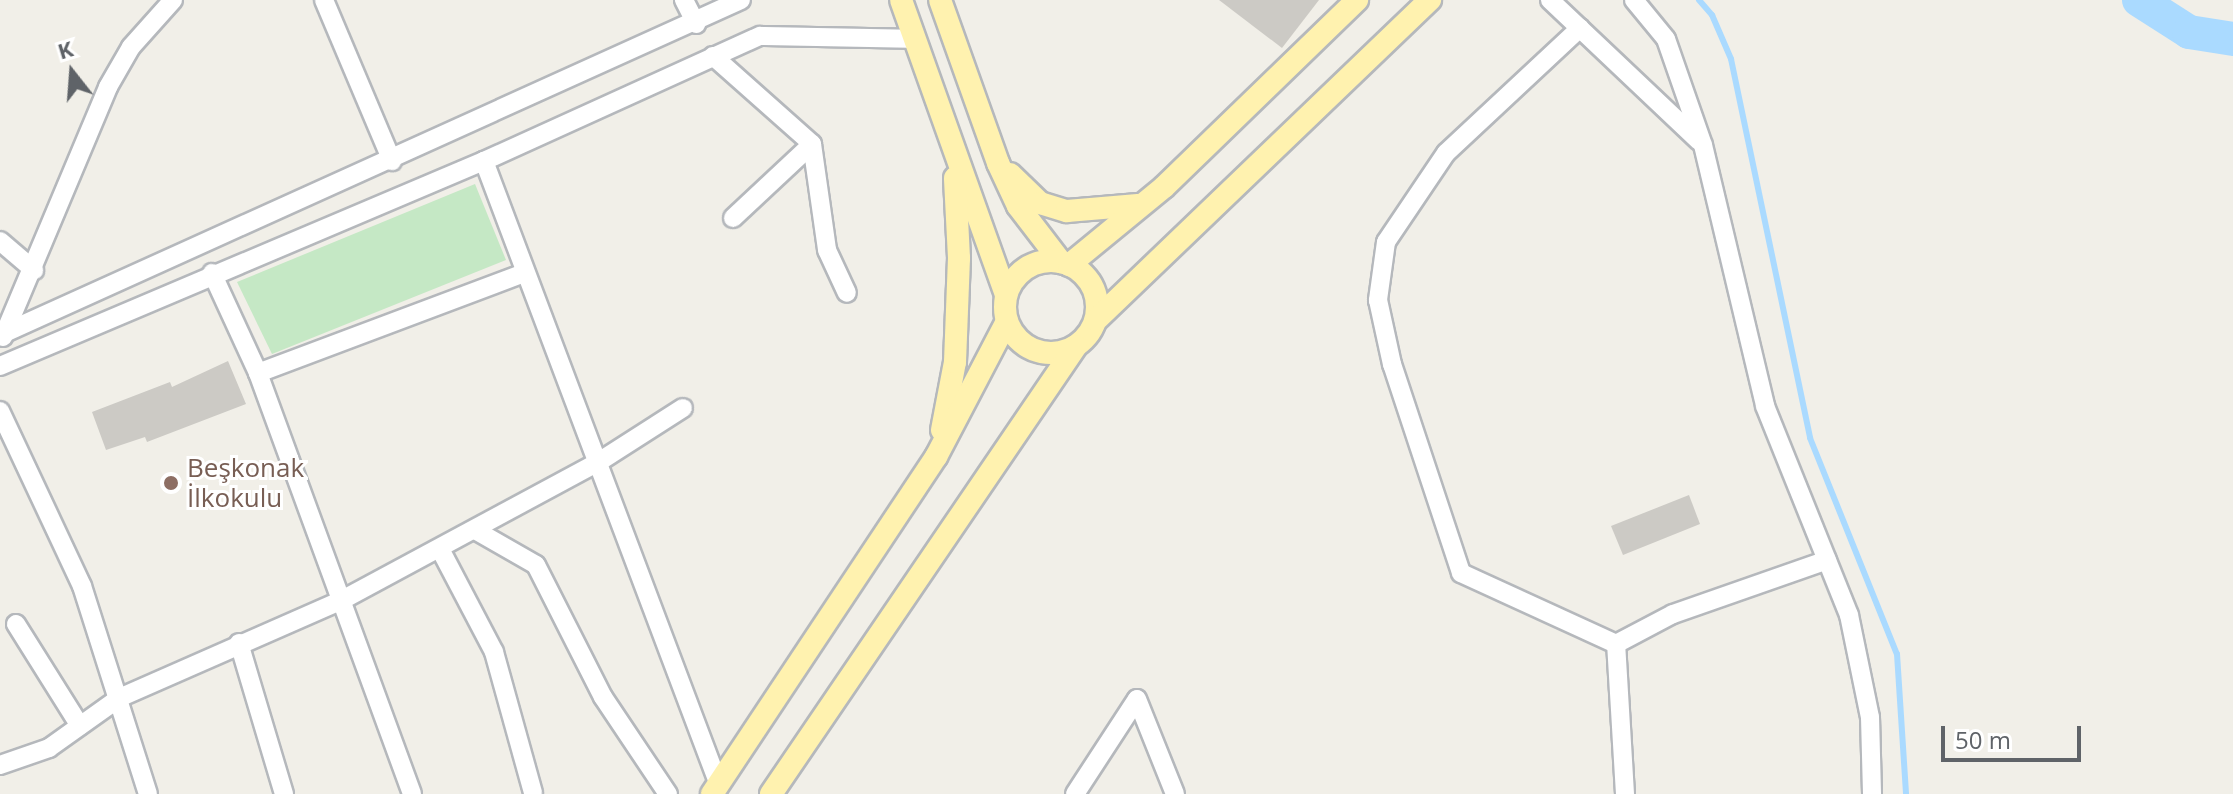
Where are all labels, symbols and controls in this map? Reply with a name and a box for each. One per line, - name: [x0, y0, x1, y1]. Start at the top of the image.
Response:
- north arrow: [32, 32, 112, 112]
- text: K: [54, 33, 76, 66]
- place label: Beşkonak İlkokulu: [187, 452, 304, 514]
- marker: Beşkonak İlkokulu: [162, 474, 180, 492]
- scale bar: [1945, 710, 2085, 760]
- text: 50 m: [1955, 723, 2011, 756]

